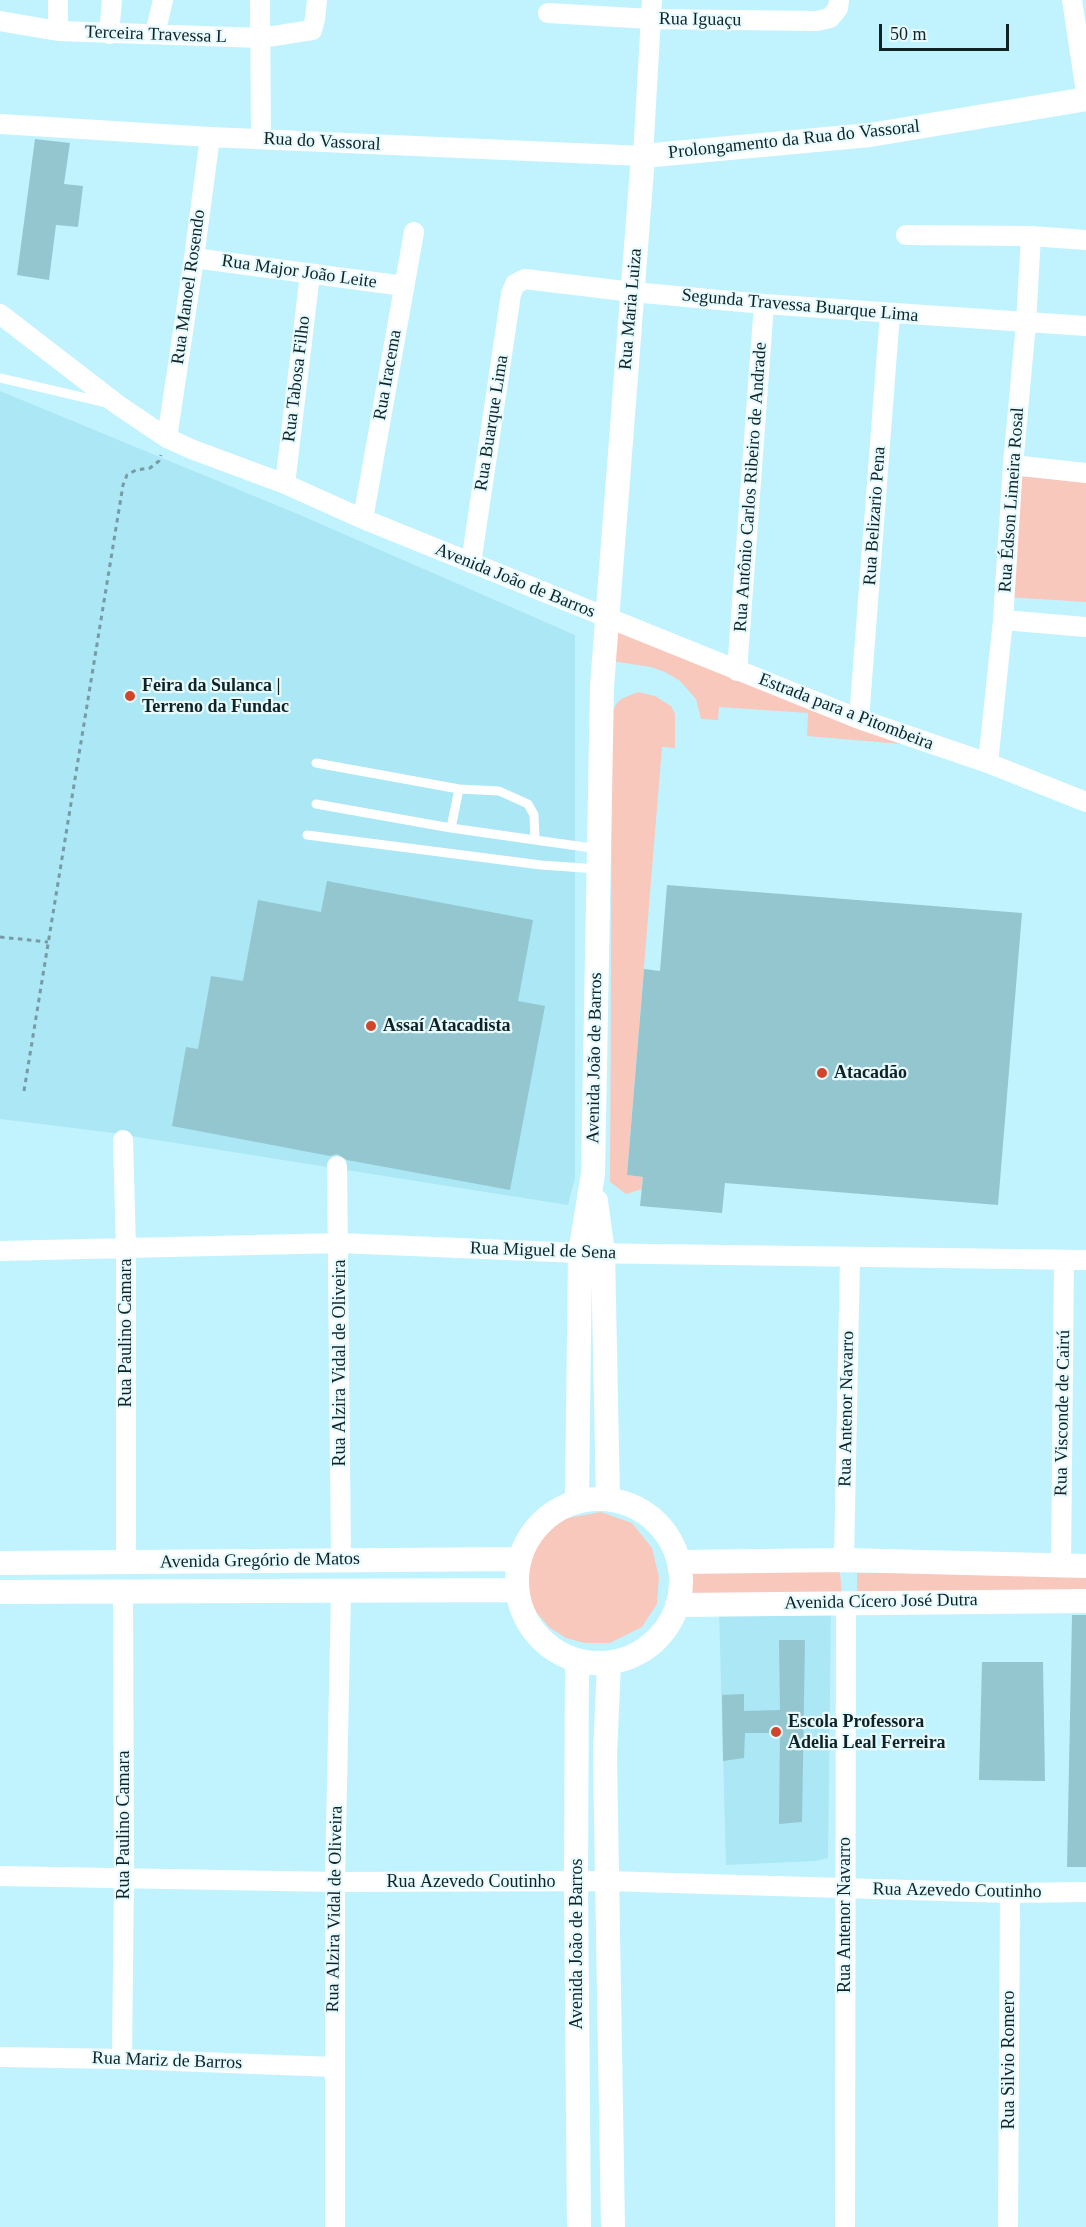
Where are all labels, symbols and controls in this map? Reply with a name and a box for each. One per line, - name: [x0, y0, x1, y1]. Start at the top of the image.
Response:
- street label: Rua Iguaçu: [659, 8, 741, 32]
- scale bar: [882, 12, 1012, 50]
- street label: Terceira Travessa L: [85, 22, 227, 48]
- text: 50 m: [890, 24, 927, 44]
- street label: Prolongamento da Rua do Vassoral: [667, 116, 921, 164]
- street label: Rua do Vassoral: [263, 128, 381, 156]
- street label: Rua Manoel Rosendo: [167, 208, 211, 366]
- street label: Rua Maria Luiza: [615, 247, 647, 371]
- street label: Rua Major João Leite: [220, 250, 378, 294]
- street label: Segunda Travessa Buarque Lima: [681, 285, 919, 327]
- street label: Rua Tabosa Filho: [279, 315, 315, 443]
- street label: Rua Iracema: [369, 328, 407, 422]
- street label: Rua Antônio Carlos Ribeiro de Andrade: [730, 341, 772, 633]
- street label: Rua Buarque Lima: [471, 354, 513, 492]
- street label: Rua Édson Limeira Rosal: [995, 407, 1029, 593]
- street label: Rua Belizario Pena: [859, 446, 891, 586]
- street label: Avenida João de Barros: [432, 539, 598, 623]
- street label: Estrada para a Pitombeira: [756, 669, 936, 755]
- place label: Feira da Sulanca | Terreno da Fundac: [142, 675, 289, 718]
- marker: Feira da Sulanca | Terreno da Fundac: [123, 689, 137, 703]
- street label: Avenida João de Barros: [583, 972, 607, 1144]
- place label: Assaí Atacadista: [383, 1015, 511, 1037]
- marker: Assaí Atacadista: [364, 1019, 378, 1033]
- place label: Atacadão: [834, 1062, 907, 1084]
- marker: Atacadão: [815, 1066, 829, 1080]
- street label: Rua Miguel de Sena: [469, 1238, 617, 1264]
- street label: Rua Paulino Camara: [115, 1259, 137, 1407]
- street label: Rua Alzira Vidal de Oliveira: [329, 1260, 351, 1466]
- street label: Rua Visconde de Cairú: [1051, 1330, 1075, 1496]
- street label: Rua Antenor Navarro: [835, 1331, 859, 1487]
- street label: Avenida Gregório de Matos: [160, 1548, 360, 1574]
- street label: Avenida Cícero José Dutra: [784, 1590, 978, 1614]
- place label: Escola Professora Adelia Leal Ferreira: [788, 1711, 946, 1754]
- marker: Escola Professora Adelia Leal Ferreira: [769, 1725, 783, 1739]
- street label: Rua Paulino Camara: [113, 1751, 135, 1899]
- street label: Rua Alzira Vidal de Oliveira: [322, 1805, 348, 2013]
- street label: Rua Antenor Navarro: [834, 1837, 856, 1993]
- street label: Avenida João de Barros: [566, 1858, 588, 2030]
- street label: Rua Azevedo Coutinho: [387, 1871, 555, 1893]
- street label: Rua Azevedo Coutinho: [872, 1879, 1042, 1903]
- street label: Rua Silvio Romero: [998, 1991, 1020, 2129]
- street label: Rua Mariz de Barros: [91, 2048, 243, 2074]

